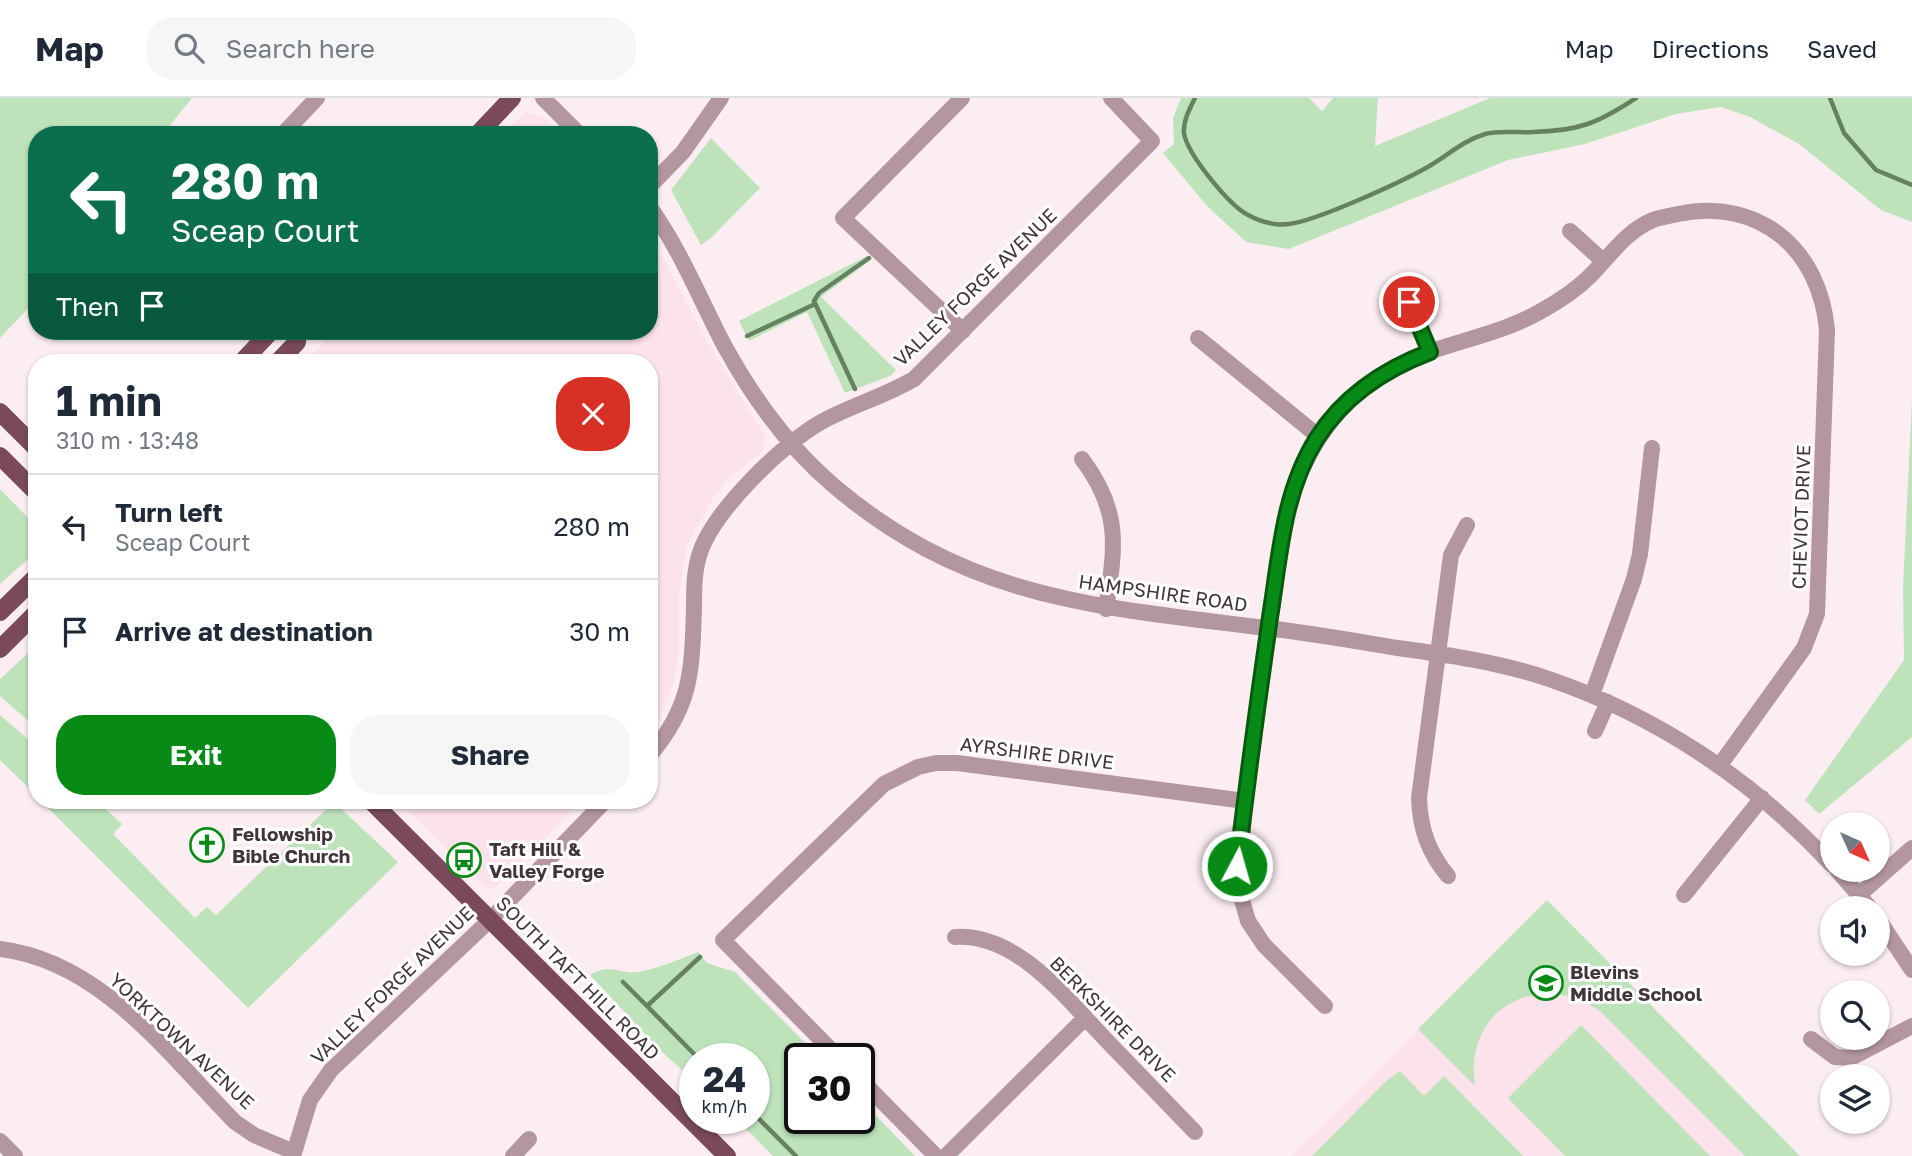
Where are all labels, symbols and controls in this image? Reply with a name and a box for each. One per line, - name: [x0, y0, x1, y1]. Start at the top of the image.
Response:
- search box: [146, 17, 636, 80]
- text: Map: [35, 29, 104, 68]
- icon: search: [170, 29, 208, 67]
- text: Search here: [226, 33, 375, 64]
- text: Map: [1565, 34, 1614, 63]
- text: Directions: [1652, 34, 1769, 63]
- text: Saved: [1807, 34, 1877, 63]
- text: 280 m: [171, 151, 319, 210]
- icon: left: [56, 154, 147, 245]
- street label: VALLEY FORGE AVENUE: [889, 203, 1061, 370]
- text: Sceap Court: [171, 211, 359, 249]
- pin: [1379, 272, 1439, 332]
- icon: arrive: [1390, 283, 1428, 321]
- icon: arrive: [133, 287, 171, 325]
- text: Then: [56, 291, 119, 322]
- text: 1 min: [56, 375, 162, 425]
- button: close: [556, 377, 630, 451]
- text: 310 m · 13:48: [56, 426, 199, 454]
- street label: CHEVIOT DRIVE: [1786, 444, 1815, 590]
- text: Turn left: [115, 497, 223, 528]
- icon: left: [56, 508, 94, 546]
- text: 280 m: [553, 511, 630, 542]
- text: Sceap Court: [115, 528, 250, 556]
- street label: HAMPSHIRE ROAD: [1077, 569, 1249, 616]
- icon: arrive: [56, 613, 94, 651]
- text: Arrive at destination: [115, 616, 373, 647]
- text: 30 m: [569, 616, 630, 647]
- button: Exit: [56, 715, 336, 795]
- button: Share: [350, 715, 630, 795]
- street label: AYRSHIRE DRIVE: [959, 732, 1115, 773]
- north arrow: [1820, 812, 1890, 882]
- map controls: [1820, 812, 1890, 1134]
- place label: Fellowship Bible Church: [232, 822, 350, 867]
- church icon: Fellowship Bible Church: [188, 826, 226, 864]
- position arrow: [1200, 829, 1274, 903]
- place label: Taft Hill & Valley Forge: [489, 837, 604, 882]
- bus stop icon: Taft Hill & Valley Forge: [445, 841, 483, 879]
- street label: SOUTH TAFT HILL ROAD: [492, 891, 665, 1064]
- button: sound: [1820, 896, 1890, 966]
- street label: VALLEY FORGE AVENUE: [306, 901, 478, 1068]
- street label: BERKSHIRE DRIVE: [1046, 951, 1181, 1086]
- place label: Blevins Middle School: [1570, 960, 1702, 1005]
- school or university icon: Blevins Middle School: [1527, 964, 1565, 1002]
- street label: YORKTOWN AVENUE: [105, 968, 260, 1114]
- button: search: [1820, 980, 1890, 1050]
- speed limit sign: 30: [784, 1043, 875, 1134]
- text: 24: [703, 1058, 746, 1100]
- button: layers: [1820, 1064, 1890, 1134]
- text: km/h: [702, 1095, 747, 1117]

